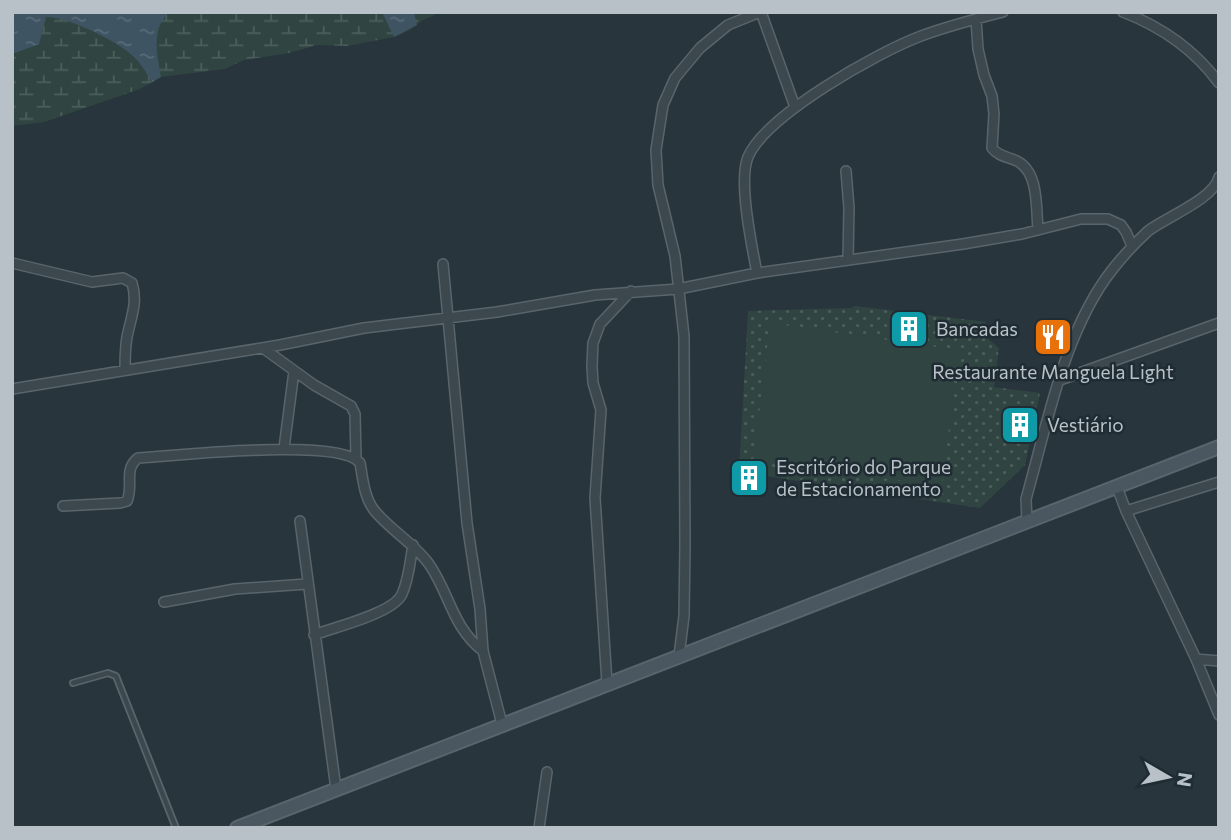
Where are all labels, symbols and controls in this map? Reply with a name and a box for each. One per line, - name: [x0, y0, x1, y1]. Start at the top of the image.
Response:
- building icon: Bancadas: [888, 308, 930, 350]
- restaurant icon: Restaurante Manguela Light: [1032, 316, 1074, 358]
- place label: Bancadas: [936, 317, 1018, 340]
- place label: Restaurante Manguela Light: [932, 360, 1174, 383]
- building icon: Vestiário: [999, 404, 1041, 446]
- place label: Vestiário: [1047, 413, 1124, 436]
- place label: Escritório do Parque de Estacionamento: [776, 455, 951, 500]
- building icon: Escritório do Parque de Estacionamento: [728, 457, 770, 499]
- north arrow: [1133, 742, 1203, 812]
- text: N: [1173, 771, 1198, 789]

